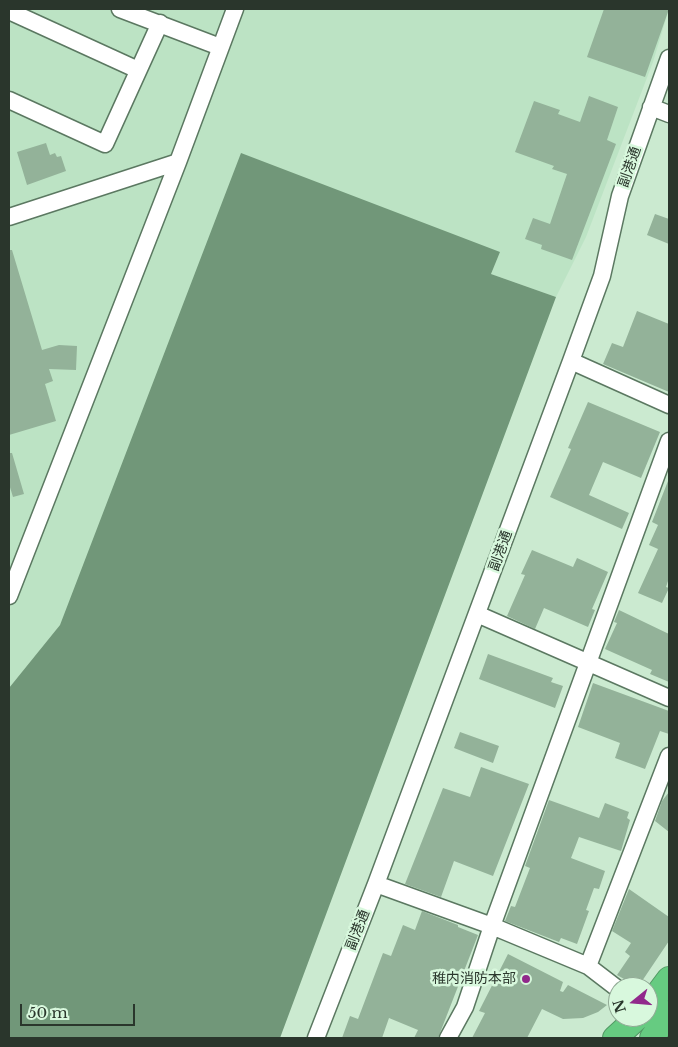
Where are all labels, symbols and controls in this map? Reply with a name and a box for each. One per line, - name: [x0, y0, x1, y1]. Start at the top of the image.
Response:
- street label: 副港通: [615, 144, 645, 190]
- street label: 副港通: [486, 528, 516, 574]
- street label: 副港通: [343, 907, 373, 953]
- place label: 稚内消防本部: [432, 971, 516, 987]
- marker: 稚内消防本部: [520, 973, 532, 985]
- north arrow: [608, 977, 658, 1027]
- scale bar: [22, 994, 138, 1026]
- text: N: [609, 997, 630, 1015]
- text: 50 m: [28, 1003, 68, 1022]

